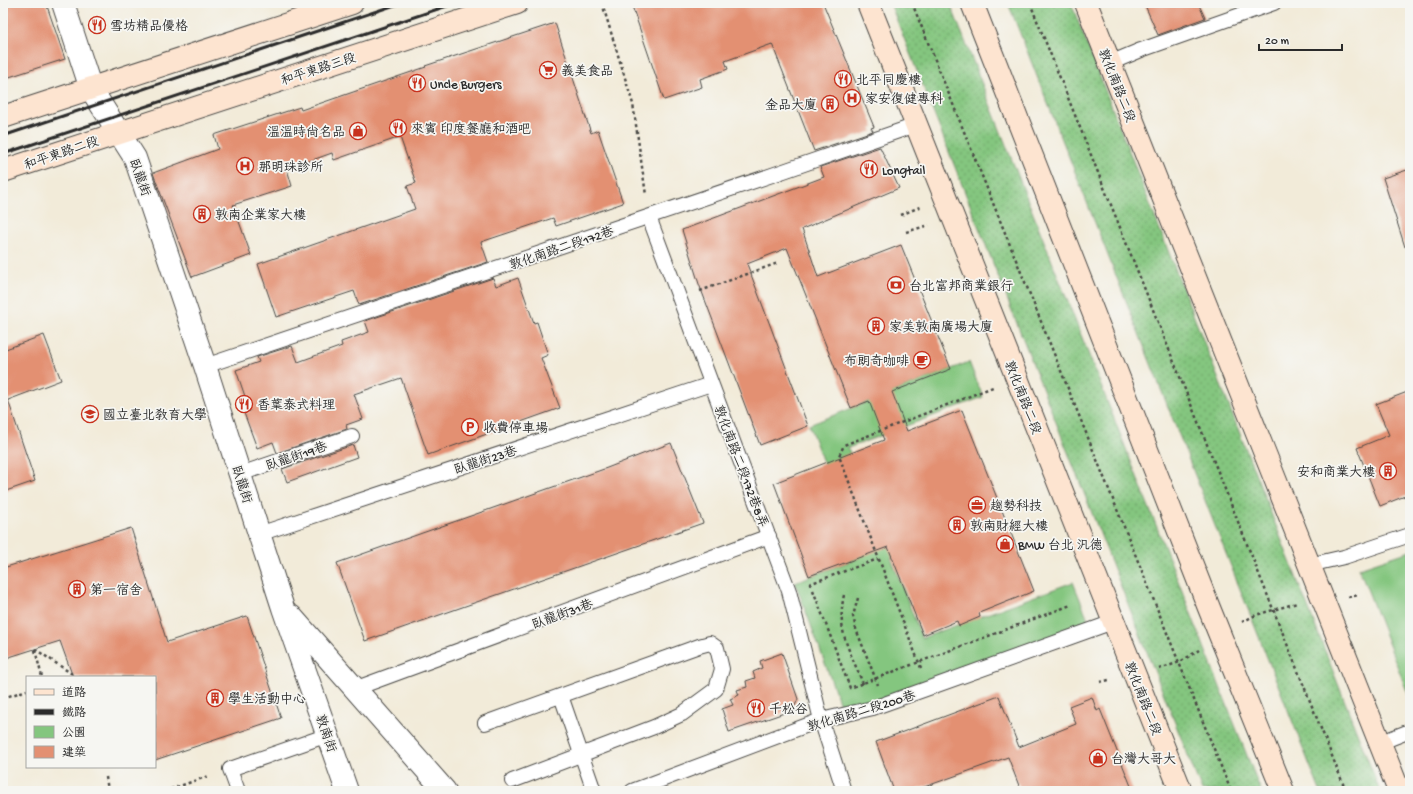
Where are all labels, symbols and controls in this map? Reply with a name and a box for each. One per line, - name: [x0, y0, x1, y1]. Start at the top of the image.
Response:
- restaurant icon: 雪坊精品優格: [87, 15, 107, 35]
- place label: 雪坊精品優格: [110, 18, 188, 35]
- scale bar: [1259, 26, 1342, 52]
- text: 20 m: [1265, 35, 1290, 49]
- street label: 敦化南路二段: [1094, 46, 1139, 125]
- street label: 和平東路三段: [279, 50, 358, 90]
- supermarket icon: 義美食品: [538, 60, 558, 80]
- place label: 義美食品: [561, 64, 613, 80]
- restaurant icon: 北平同慶樓: [833, 69, 853, 89]
- restaurant icon: Uncle Burgers: [407, 73, 427, 93]
- place label: 北平同慶樓: [856, 73, 921, 89]
- place label: Uncle Burgers: [430, 78, 503, 93]
- hospital icon: 家安復健專科: [842, 88, 862, 108]
- place label: 家安復健專科: [865, 92, 944, 108]
- building icon: 金品大廈: [820, 94, 840, 114]
- place label: 金品大廈: [765, 98, 817, 114]
- restaurant icon: 來賓 印度餐廳和酒吧: [388, 118, 408, 138]
- shop icon: 溫溫時尚名品: [348, 121, 368, 141]
- place label: 來賓 印度餐廳和酒吧: [411, 122, 531, 138]
- place label: 溫溫時尚名品: [267, 125, 345, 141]
- street label: 和平東路二段: [22, 134, 101, 174]
- hospital icon: 那明珠診所: [235, 156, 255, 176]
- street label: 臥龍街: [125, 157, 153, 199]
- restaurant icon: Longtail: [859, 159, 879, 179]
- place label: 那明珠診所: [258, 160, 323, 176]
- place label: Longtail: [882, 164, 925, 179]
- building icon: 敦南企業家大樓: [192, 204, 212, 224]
- place label: 敦南企業家大樓: [215, 207, 306, 224]
- street label: 敦化南路二段172巷: [507, 223, 616, 274]
- bank icon: 台北富邦商業銀行: [886, 275, 906, 295]
- place label: 台北富邦商業銀行: [909, 278, 1013, 295]
- building icon: 家美敦南廣場大廈: [866, 316, 886, 336]
- place label: 家美敦南廣場大廈: [889, 319, 993, 336]
- cafe icon: 布朗奇咖啡: [912, 350, 932, 370]
- place label: 布朗奇咖啡: [844, 354, 909, 370]
- street label: 敦化南路二段: [1000, 358, 1045, 437]
- restaurant icon: 香葉泰式料理: [234, 394, 254, 414]
- place label: 香葉泰式料理: [257, 398, 335, 414]
- street label: 敦化南路二段172巷8弄: [709, 403, 772, 530]
- school or university icon: 國立臺北教育大學: [80, 404, 100, 424]
- place label: 國立臺北教育大學: [103, 407, 207, 424]
- parking icon: 收費停車場: [460, 417, 480, 437]
- place label: 收費停車場: [483, 421, 548, 437]
- street label: 臥龍街19巷: [264, 439, 329, 475]
- street label: 臥龍街23巷: [452, 443, 519, 479]
- building icon: 安和商業大樓: [1378, 461, 1398, 481]
- street label: 臥龍街: [227, 464, 255, 506]
- place label: 安和商業大樓: [1297, 464, 1375, 481]
- office icon: 趨勢科技: [967, 495, 987, 515]
- place label: 趨勢科技: [990, 498, 1042, 515]
- building icon: 敦南財經大樓: [947, 515, 967, 535]
- place label: 敦南財經大樓: [970, 518, 1048, 535]
- shop icon: BMW 台北 汎德: [995, 534, 1015, 554]
- place label: BMW 台北 汎德: [1017, 537, 1103, 554]
- building icon: 第一宿舍: [67, 579, 87, 599]
- place label: 第一宿舍: [90, 583, 142, 599]
- street label: 臥龍街31巷: [530, 596, 595, 633]
- street label: 敦化南路二段: [1120, 659, 1165, 738]
- legend: [26, 676, 156, 768]
- text: 道路: [62, 686, 86, 701]
- street label: 敦化南路二段200巷: [805, 687, 918, 736]
- building icon: 學生活動中心: [205, 688, 225, 708]
- place label: 學生活動中心: [228, 691, 306, 708]
- restaurant icon: 千松谷: [746, 698, 766, 718]
- place label: 千松谷: [769, 702, 808, 718]
- text: 鐵路: [62, 706, 86, 721]
- street label: 敦南街: [311, 712, 340, 755]
- text: 公園: [62, 726, 86, 741]
- text: 建築: [62, 746, 86, 761]
- shop icon: 台灣大哥大: [1088, 748, 1108, 768]
- place label: 台灣大哥大: [1111, 751, 1176, 768]

